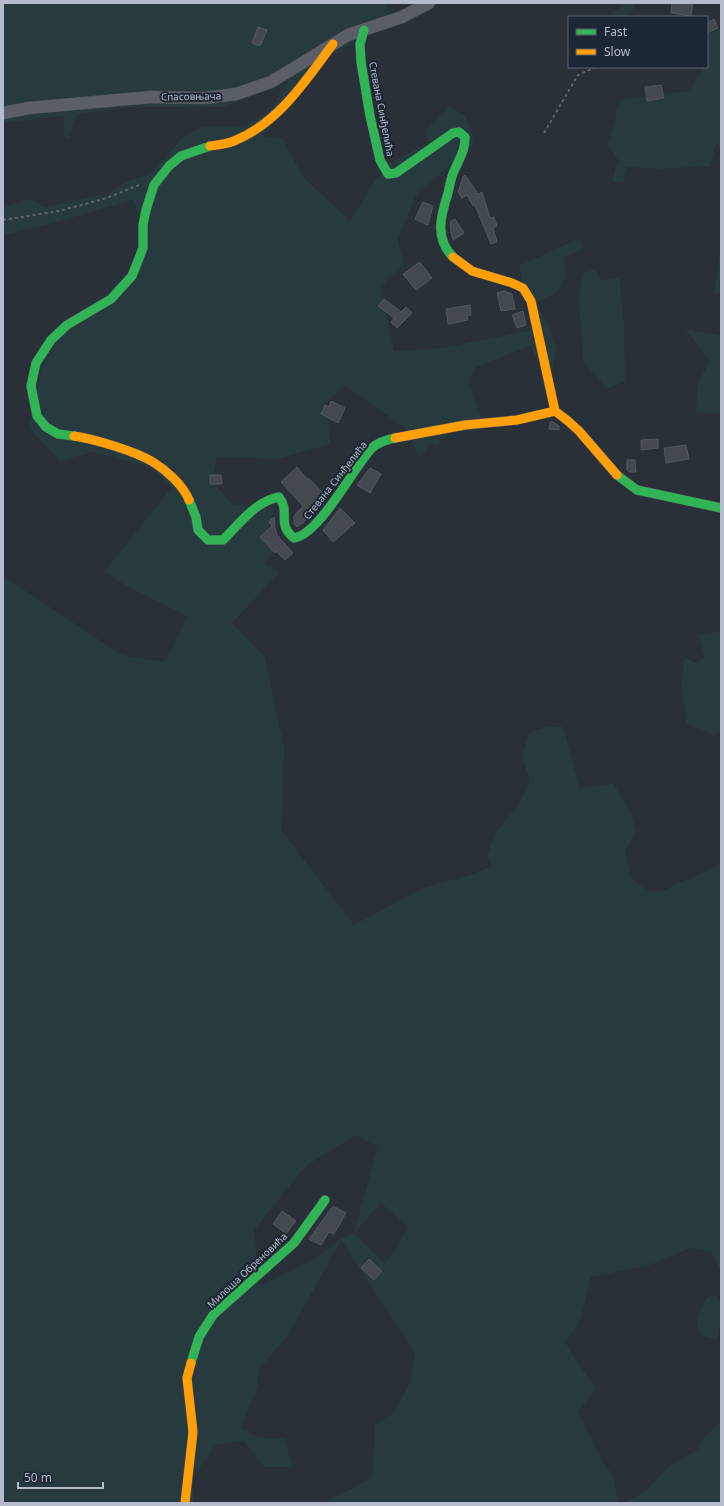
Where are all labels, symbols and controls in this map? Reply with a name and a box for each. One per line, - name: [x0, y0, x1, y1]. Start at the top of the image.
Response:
- legend: [568, 16, 708, 68]
- text: Fast: [604, 23, 628, 40]
- text: Slow: [604, 43, 631, 60]
- street label: Стевана Синђелића: [366, 60, 398, 158]
- street label: Спасовњача: [161, 88, 221, 104]
- street label: Стевана Синђелића: [300, 438, 370, 522]
- street label: Милоша Обреновића: [204, 1229, 290, 1311]
- scale bar: [18, 1464, 103, 1490]
- text: 50 m: [24, 1469, 52, 1486]

